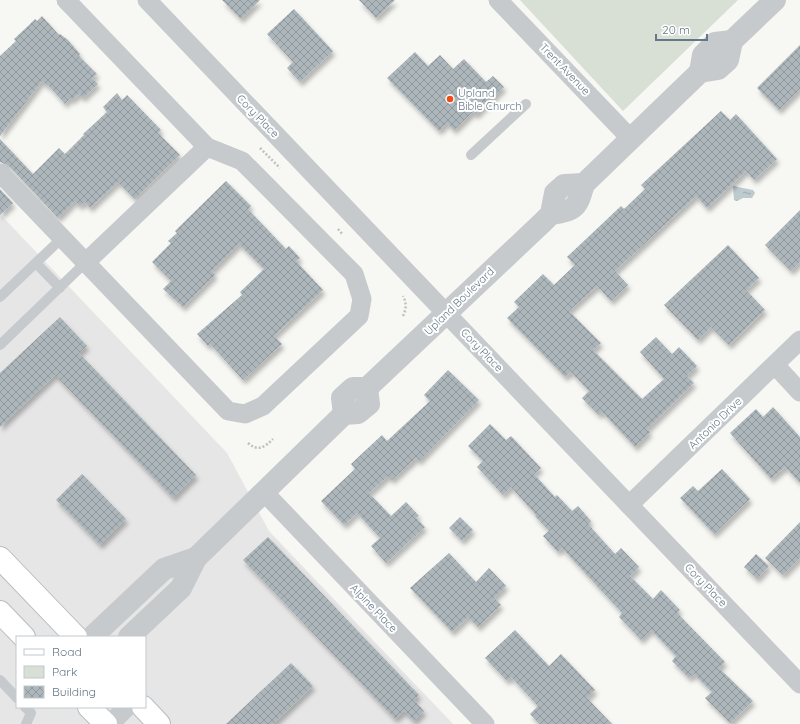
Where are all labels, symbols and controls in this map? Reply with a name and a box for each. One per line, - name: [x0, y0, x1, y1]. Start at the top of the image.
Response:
- scale bar: [656, 16, 707, 42]
- text: 20 m: [662, 22, 690, 37]
- street label: Trent Avenue: [537, 40, 593, 98]
- place label: Upland Bible Church: [458, 86, 521, 113]
- street label: Cory Place: [234, 91, 282, 141]
- marker: Upland Bible Church: [445, 94, 455, 104]
- street label: Upland Boulevard: [421, 264, 497, 338]
- street label: Cory Place: [458, 325, 506, 375]
- street label: Antonio Drive: [685, 394, 745, 452]
- street label: Cory Place: [682, 560, 730, 610]
- street label: Alpine Place: [347, 581, 401, 635]
- legend: [16, 636, 146, 708]
- text: Road: [52, 644, 82, 659]
- text: Park: [52, 664, 77, 679]
- text: Building: [52, 684, 96, 699]

